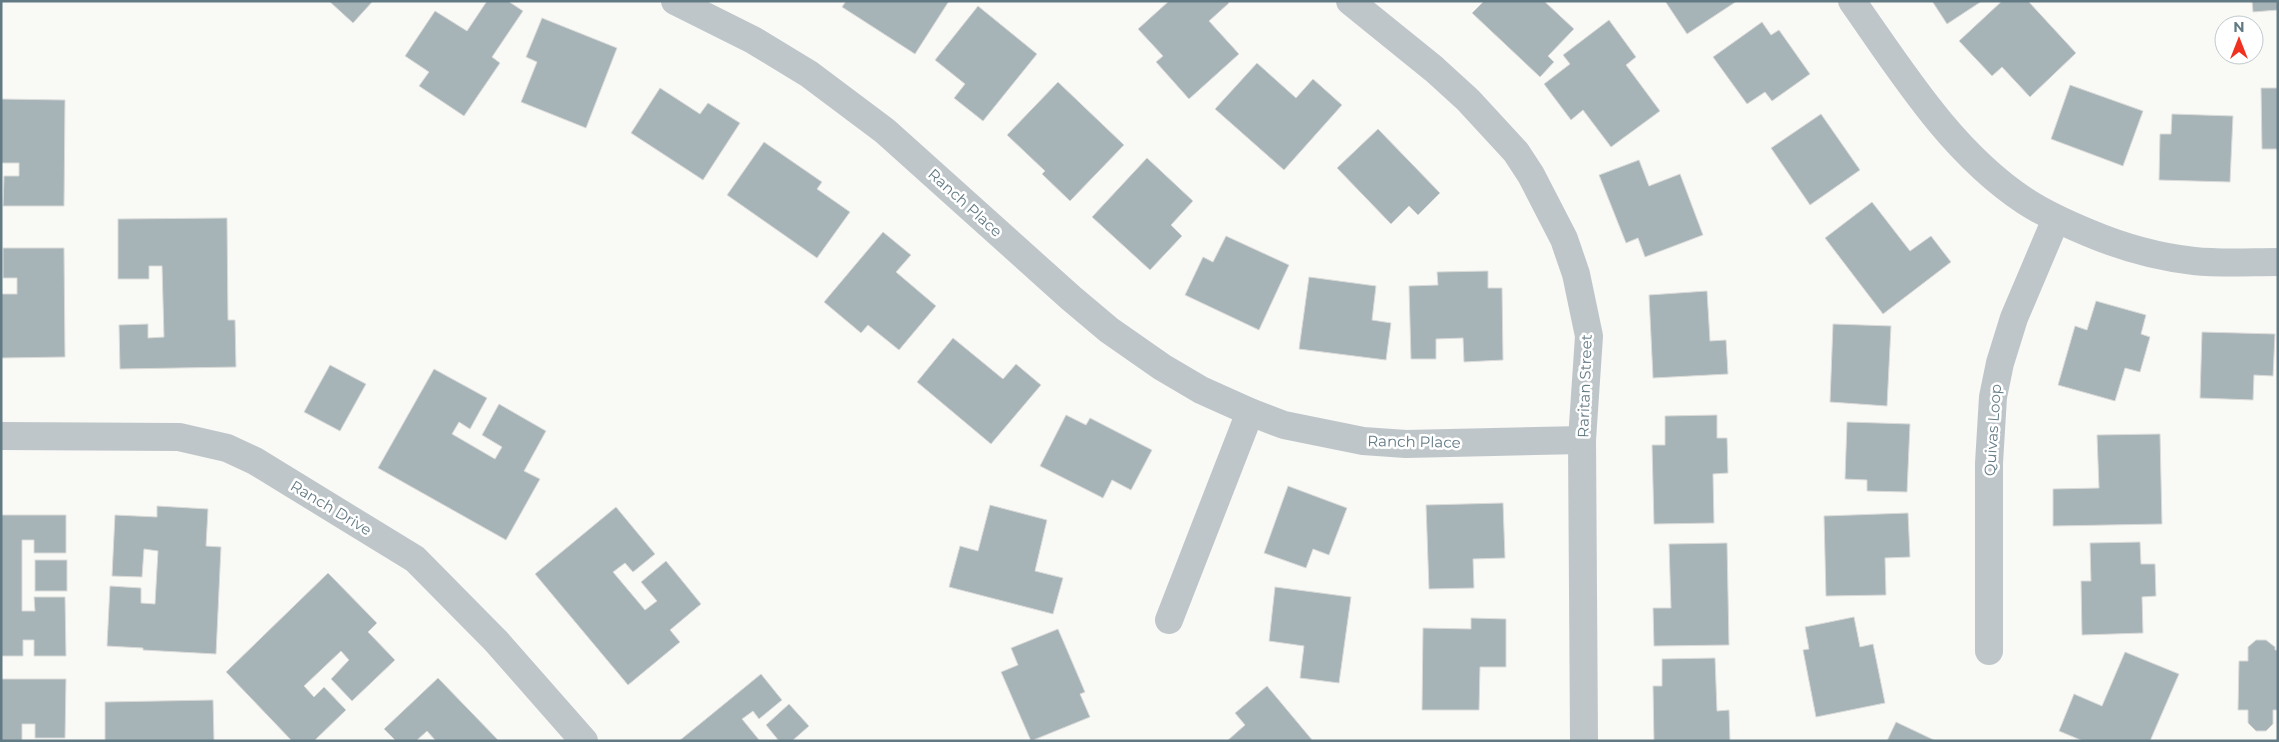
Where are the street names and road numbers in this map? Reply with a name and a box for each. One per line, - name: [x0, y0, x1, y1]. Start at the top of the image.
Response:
- street label: Ranch Place: [924, 164, 1006, 241]
- street label: Raritan Street: [1573, 334, 1596, 438]
- street label: Quivas Loop: [1980, 383, 2005, 477]
- street label: Ranch Place: [1367, 431, 1461, 452]
- street label: Ranch Drive: [287, 476, 375, 539]

